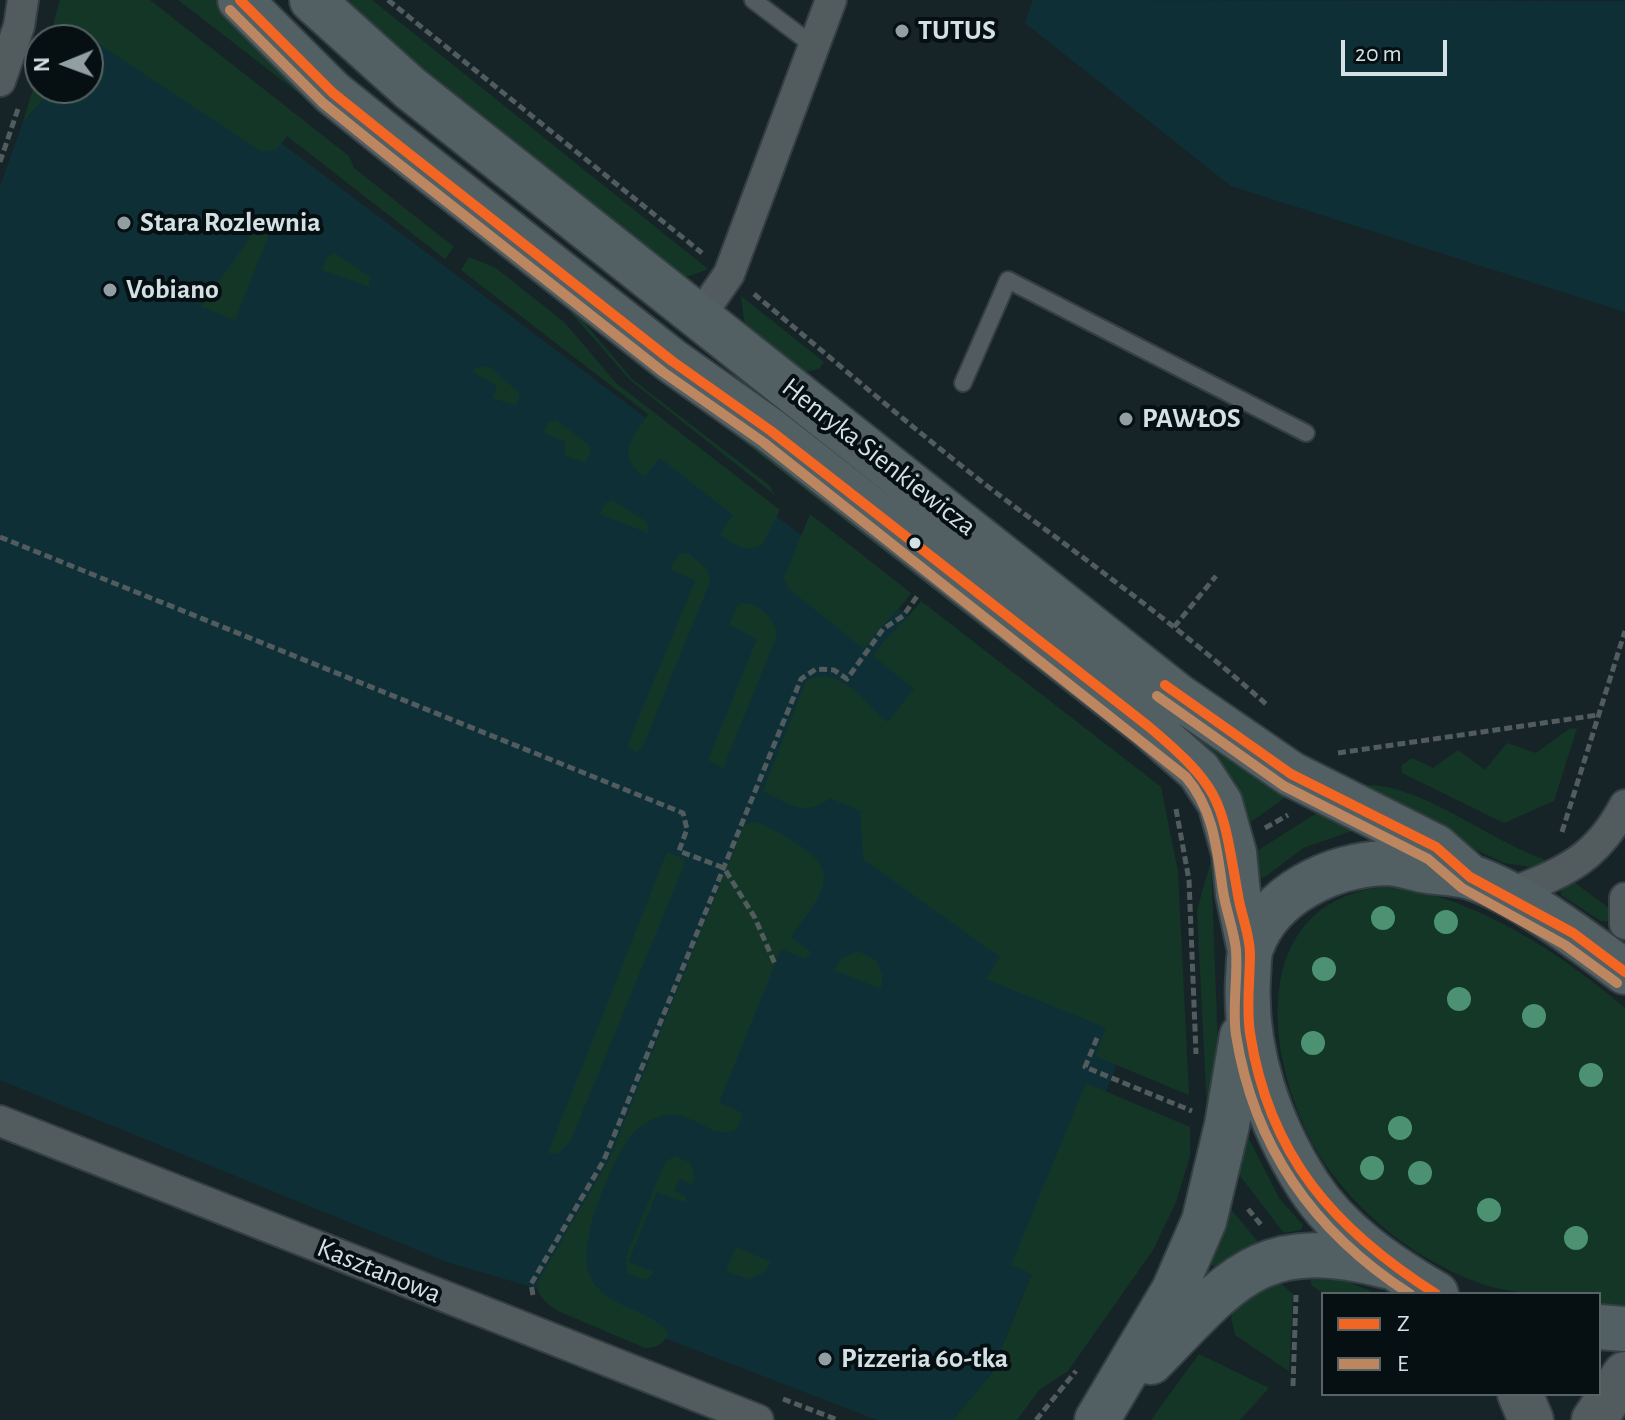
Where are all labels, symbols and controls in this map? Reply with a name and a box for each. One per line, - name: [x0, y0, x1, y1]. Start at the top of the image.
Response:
- place label: TUTUS: [918, 14, 996, 48]
- marker: TUTUS: [893, 22, 911, 40]
- north arrow: [24, 24, 104, 104]
- scale bar: [1345, 24, 1451, 74]
- text: 20 m: [1355, 42, 1402, 66]
- text: N: [31, 57, 53, 72]
- place label: Stara Rozlewnia: [140, 206, 321, 240]
- marker: Stara Rozlewnia: [115, 214, 133, 232]
- place label: Vobiano: [126, 273, 219, 307]
- marker: Vobiano: [101, 281, 119, 299]
- street label: Henryka Sienkiewicza: [775, 371, 983, 543]
- place label: PAWŁOS: [1142, 402, 1241, 436]
- marker: PAWŁOS: [1117, 410, 1135, 428]
- unlabelled marker: [907, 535, 923, 551]
- street label: Kasztanowa: [312, 1231, 446, 1311]
- legend: [1321, 1292, 1601, 1396]
- text: Z: [1397, 1312, 1410, 1336]
- place label: Pizzeria 60-tka: [841, 1342, 1008, 1376]
- marker: Pizzeria 60-tka: [816, 1350, 834, 1368]
- text: E: [1397, 1352, 1409, 1376]

